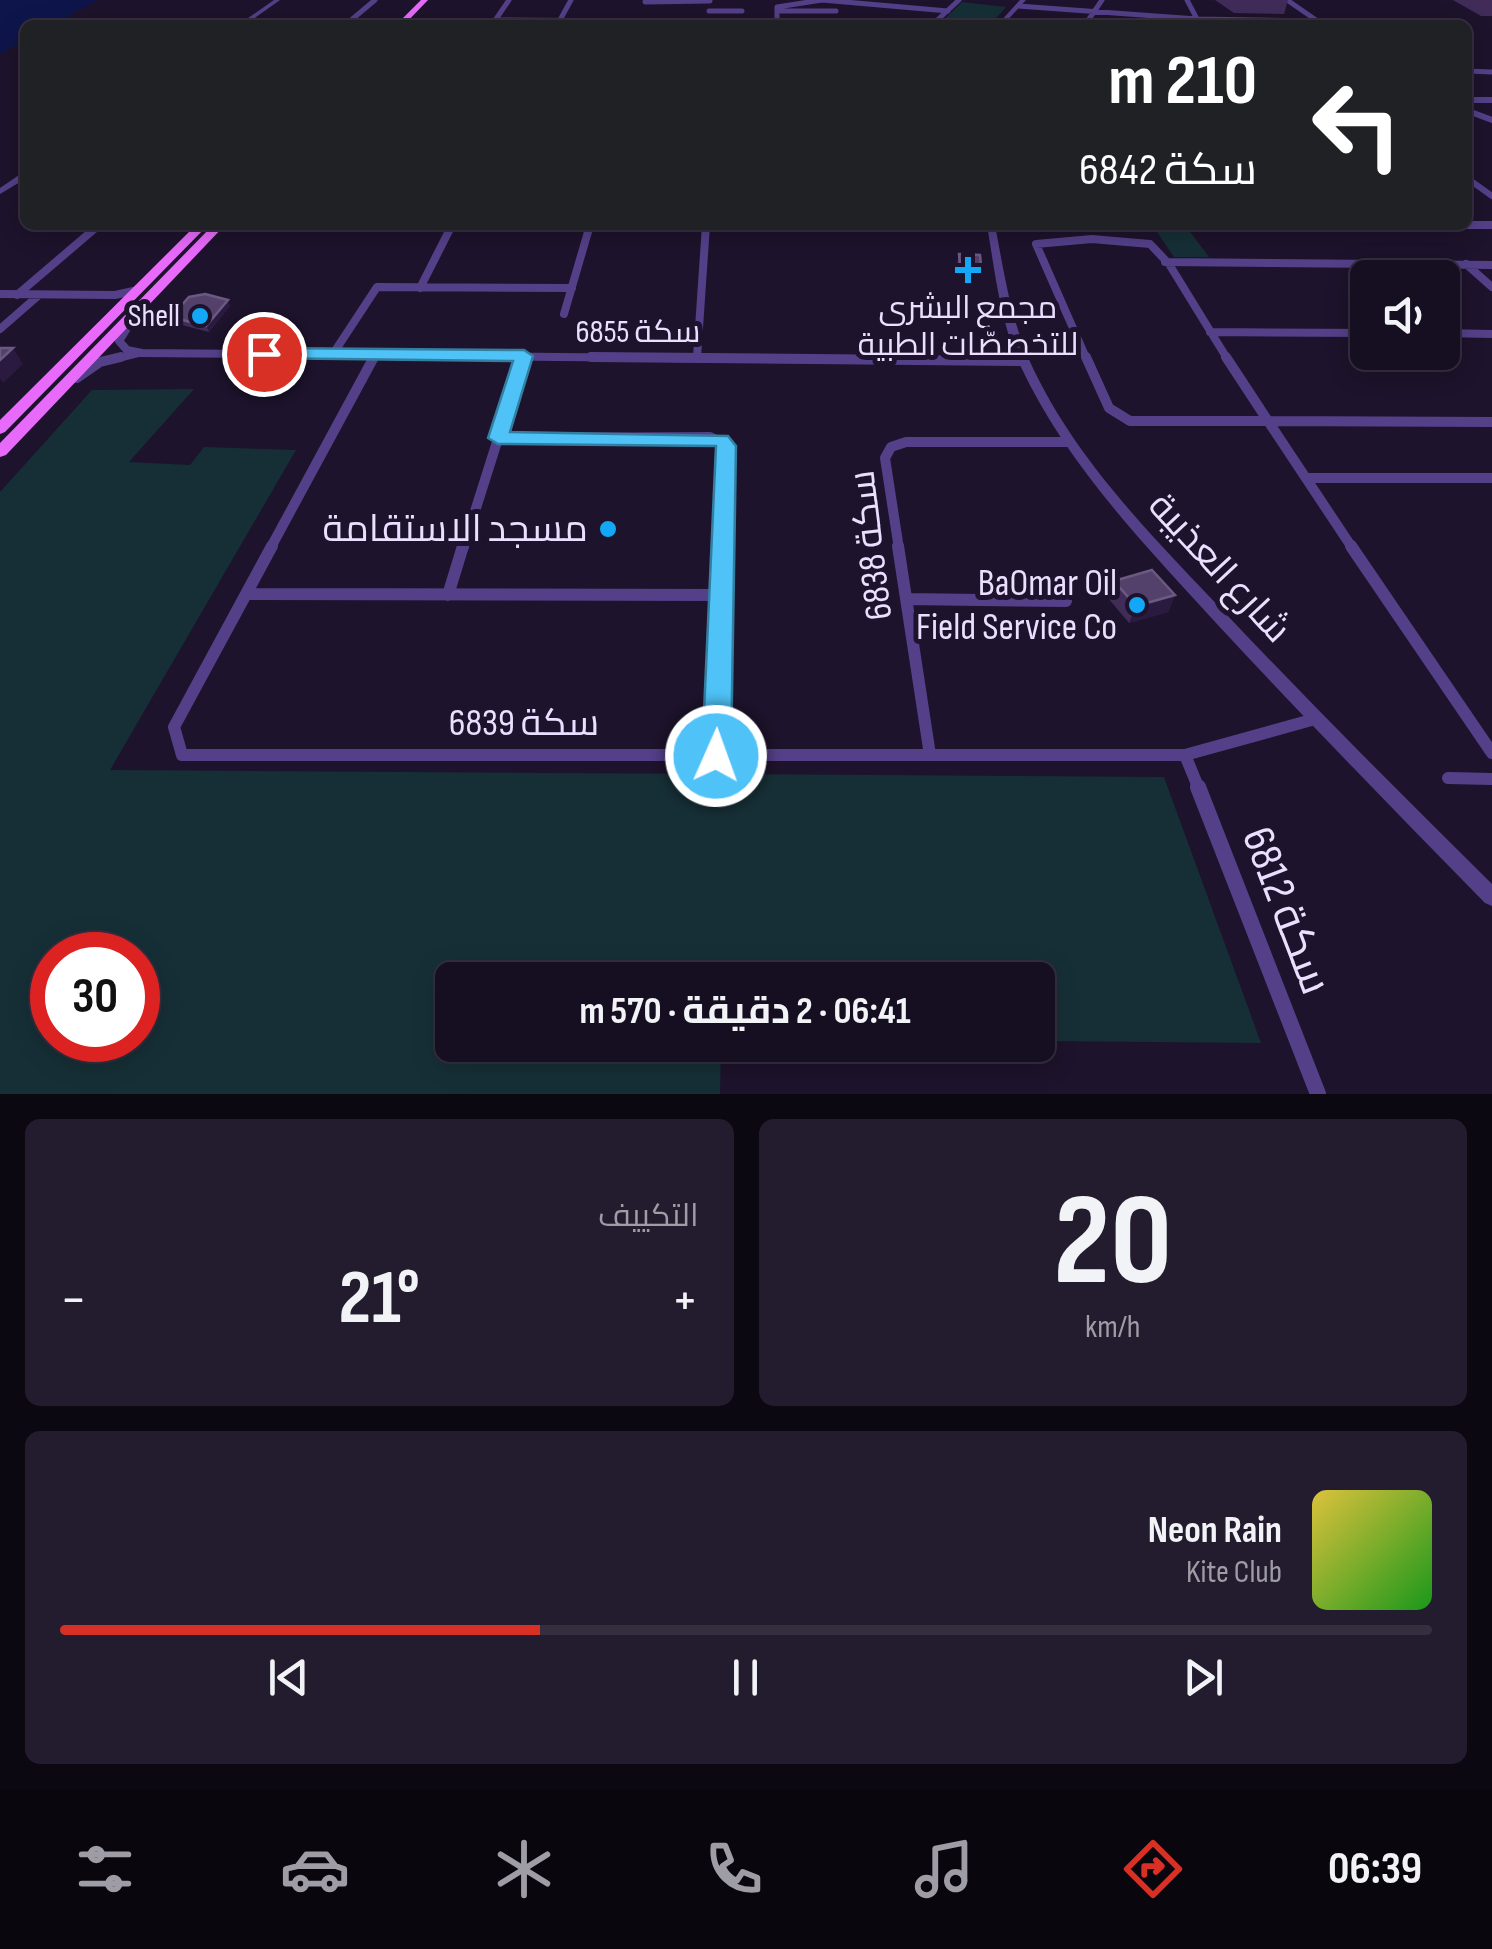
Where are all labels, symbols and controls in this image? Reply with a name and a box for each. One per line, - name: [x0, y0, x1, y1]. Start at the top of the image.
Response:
- text: 210 m: [1108, 40, 1257, 124]
- icon: left: [1292, 60, 1422, 190]
- text: سكة 6842: [1079, 143, 1257, 198]
- marker: مجمع البشرى للتخصصّات الطبية: [955, 257, 981, 283]
- map controls: [1350, 260, 1460, 370]
- button: sound: [1350, 260, 1460, 370]
- place label: مجمع البشرى للتخصصّات الطبية: [858, 289, 1078, 365]
- place label: Shell: [128, 297, 180, 336]
- marker: Shell: [189, 305, 211, 327]
- pin: [222, 312, 307, 397]
- street label: سكة 6855: [576, 313, 700, 352]
- icon: arrive: [237, 327, 292, 382]
- street label: سكة 6838: [840, 468, 902, 622]
- street label: شارع العذيبة: [1138, 484, 1300, 653]
- place label: مسجد الاستقامة: [322, 507, 588, 552]
- marker: مسجد الاستقامة: [597, 518, 619, 540]
- place label: BaOmar Oil Field Service Co: [916, 561, 1117, 650]
- marker: BaOmar Oil Field Service Co: [1126, 594, 1148, 616]
- street label: سكة 6839: [449, 701, 599, 746]
- position arrow: [664, 704, 768, 808]
- street label: سكة 6812: [1229, 820, 1343, 1002]
- speed limit sign: 30: [30, 932, 160, 1062]
- text: 06:41 · 2 دقيقة · 570 m: [579, 989, 911, 1034]
- text: 20: [1053, 1165, 1172, 1321]
- text: التكييف: [598, 1197, 699, 1236]
- text: 21°: [339, 1254, 420, 1345]
- text: −: [60, 1267, 87, 1334]
- text: +: [672, 1267, 698, 1334]
- text: km/h: [1085, 1308, 1140, 1347]
- text: Neon Rain: [1148, 1508, 1282, 1553]
- text: Kite Club: [1186, 1553, 1282, 1592]
- icon: previous: [261, 1650, 316, 1705]
- icon: pause: [718, 1650, 773, 1705]
- icon: next: [1176, 1650, 1231, 1705]
- icon: filters: [70, 1834, 140, 1904]
- icon: car: [280, 1834, 350, 1904]
- icon: climate: [489, 1834, 559, 1904]
- icon: phone: [699, 1834, 769, 1904]
- icon: music: [909, 1834, 979, 1904]
- icon: directions: [1118, 1834, 1188, 1904]
- text: 06:39: [1328, 1842, 1422, 1897]

